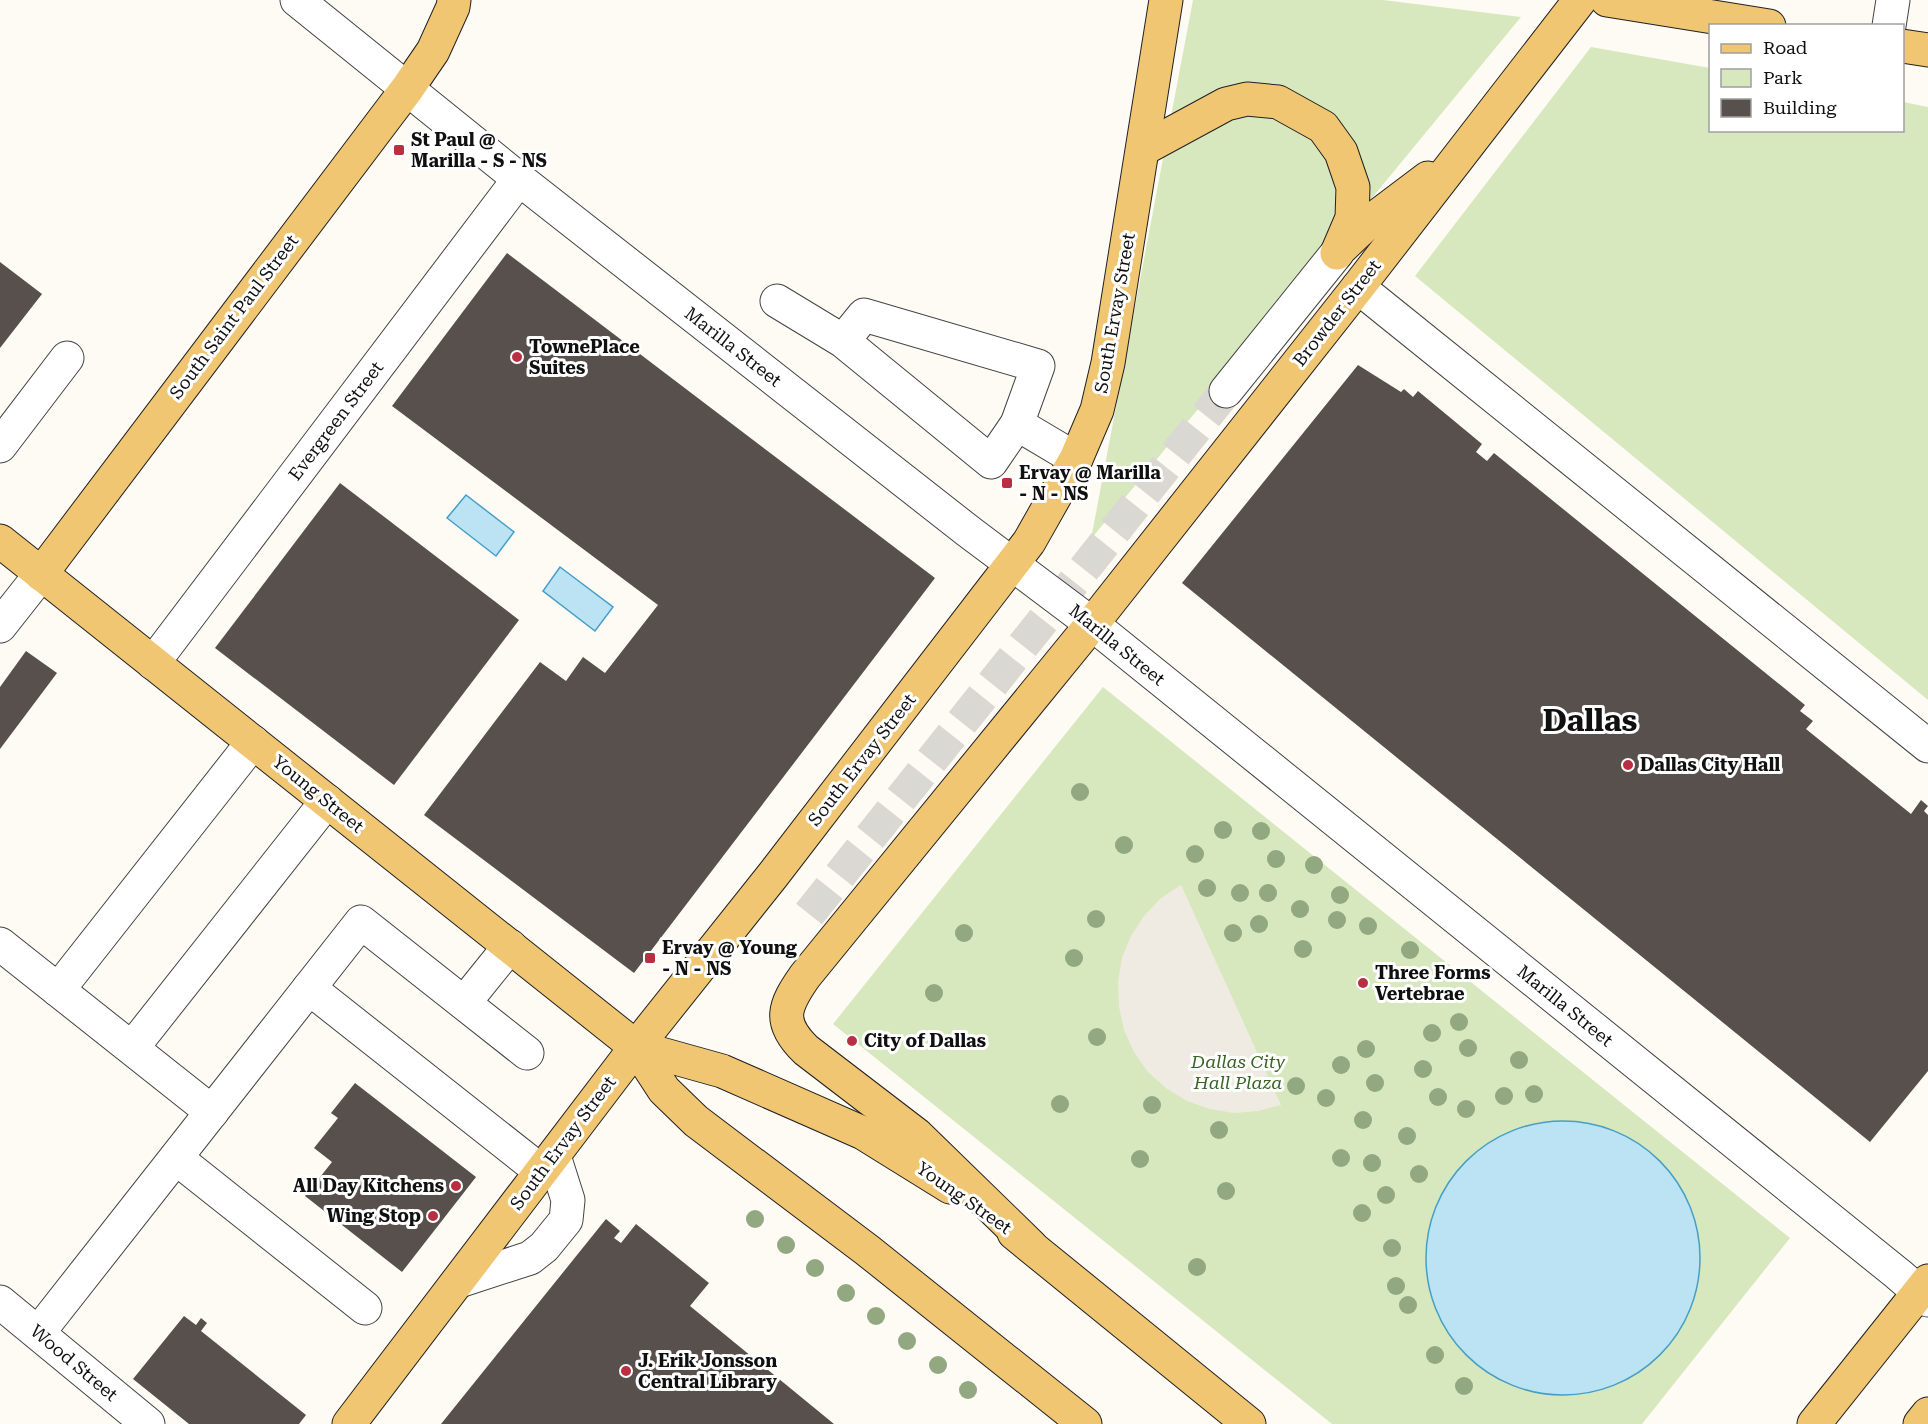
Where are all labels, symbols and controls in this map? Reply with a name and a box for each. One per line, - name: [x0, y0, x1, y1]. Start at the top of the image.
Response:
- legend: [1709, 24, 1904, 132]
- text: Road: [1763, 37, 1808, 58]
- text: Park: [1763, 67, 1803, 88]
- text: Building: [1763, 97, 1837, 118]
- place label: St Paul @ Marilla - S - NS: [411, 129, 547, 171]
- marker: St Paul @ Marilla - S - NS: [392, 143, 406, 157]
- street label: South Saint Paul Street: [165, 230, 302, 403]
- street label: South Ervay Street: [1090, 231, 1139, 395]
- street label: Browder Street: [1288, 255, 1385, 370]
- street label: Marilla Street: [681, 302, 786, 391]
- place label: TownePlace Suites: [529, 336, 640, 378]
- marker: TownePlace Suites: [510, 350, 524, 364]
- street label: Evergreen Street: [284, 357, 387, 484]
- place label: Ervay @ Marilla - N - NS: [1019, 462, 1161, 504]
- marker: Ervay @ Marilla - N - NS: [1000, 476, 1014, 490]
- street label: Marilla Street: [1065, 600, 1170, 690]
- street label: South Ervay Street: [803, 689, 920, 830]
- district label: Dallas: [1543, 703, 1637, 738]
- street label: Young Street: [268, 750, 368, 837]
- place label: Dallas City Hall: [1640, 754, 1780, 775]
- marker: Dallas City Hall: [1621, 758, 1635, 772]
- place label: Ervay @ Young - N - NS: [662, 937, 798, 979]
- marker: Ervay @ Young - N - NS: [643, 951, 657, 965]
- street label: Marilla Street: [1513, 961, 1618, 1051]
- place label: Three Forms Vertebrae: [1375, 962, 1491, 1004]
- marker: Three Forms Vertebrae: [1356, 976, 1370, 990]
- place label: City of Dallas: [864, 1030, 986, 1051]
- marker: City of Dallas: [845, 1034, 859, 1048]
- park label: Dallas City Hall Plaza: [1190, 1051, 1286, 1093]
- street label: South Ervay Street: [505, 1071, 620, 1214]
- street label: Young Street: [913, 1157, 1016, 1238]
- place label: All Day Kitchens: [293, 1175, 444, 1196]
- marker: All Day Kitchens: [449, 1179, 463, 1193]
- place label: Wing Stop: [326, 1205, 421, 1226]
- marker: Wing Stop: [426, 1209, 440, 1223]
- street label: Wood Street: [26, 1320, 122, 1405]
- place label: J. Erik Jonsson Central Library: [638, 1350, 777, 1392]
- marker: J. Erik Jonsson Central Library: [619, 1364, 633, 1378]

